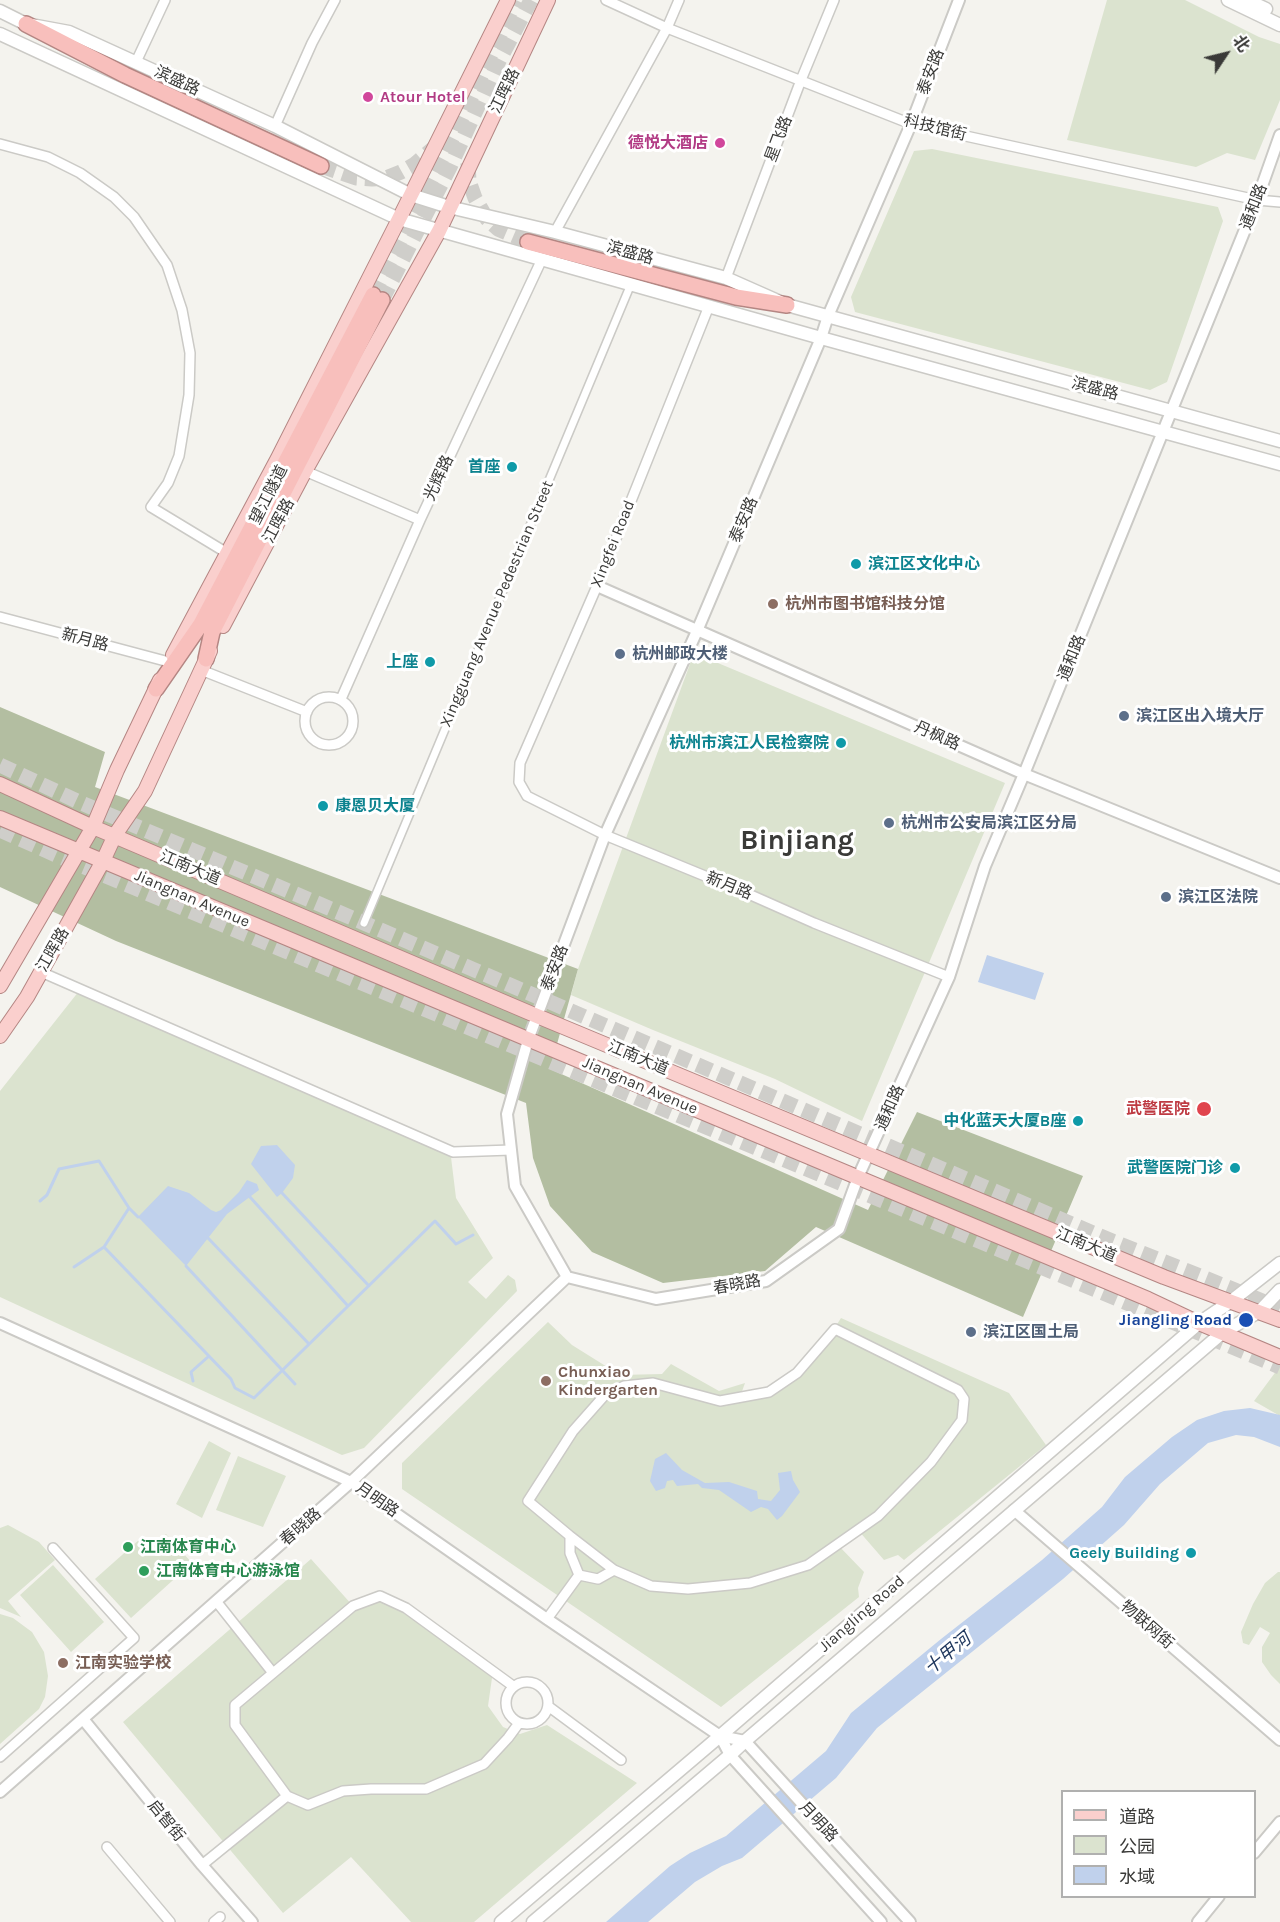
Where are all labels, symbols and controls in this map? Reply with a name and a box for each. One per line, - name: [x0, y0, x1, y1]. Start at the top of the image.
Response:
- north arrow: [1196, 24, 1256, 84]
- text: 北: [1229, 31, 1254, 55]
- street label: 泰安路: [913, 46, 949, 98]
- street label: 滨盛路: [151, 62, 203, 100]
- street label: 江晖路: [486, 65, 524, 117]
- place label: Atour Hotel: [380, 87, 466, 107]
- marker: Atour Hotel: [361, 90, 375, 104]
- street label: 科技馆街: [902, 111, 968, 145]
- street label: 星飞路: [761, 113, 797, 165]
- place label: 德悦大酒店: [628, 133, 708, 153]
- marker: 德悦大酒店: [713, 136, 727, 150]
- street label: 通和路: [1236, 181, 1272, 233]
- street label: 滨盛路: [604, 237, 656, 269]
- street label: 滨盛路: [1069, 374, 1121, 404]
- street label: 光辉路: [420, 452, 458, 504]
- place label: 首座: [468, 457, 500, 477]
- marker: 首座: [505, 460, 519, 474]
- street label: 望江隧道: [246, 462, 292, 528]
- street label: Xingguang Avenue Pedestrian Street: [436, 478, 558, 730]
- street label: 泰安路: [726, 494, 762, 546]
- street label: 江晖路: [259, 495, 299, 547]
- street label: Xingfei Road: [587, 497, 639, 591]
- place label: 滨江区文化中心: [868, 554, 980, 574]
- marker: 滨江区文化中心: [849, 557, 863, 571]
- place label: 杭州市图书馆科技分馆: [785, 594, 945, 614]
- marker: 杭州市图书馆科技分馆: [766, 597, 780, 611]
- street label: 新月路: [59, 625, 111, 655]
- street label: 通和路: [1054, 632, 1090, 684]
- place label: 杭州邮政大楼: [632, 644, 728, 664]
- marker: 杭州邮政大楼: [613, 647, 627, 661]
- place label: 上座: [386, 652, 418, 672]
- marker: 上座: [423, 655, 437, 669]
- place label: 滨江区出入境大厅: [1136, 706, 1264, 726]
- marker: 滨江区出入境大厅: [1117, 709, 1131, 723]
- street label: 丹枫路: [911, 717, 963, 755]
- place label: 杭州市滨江人民检察院: [669, 733, 829, 753]
- marker: 杭州市滨江人民检察院: [834, 736, 848, 750]
- place label: 康恩贝大厦: [335, 796, 415, 816]
- marker: 康恩贝大厦: [316, 799, 330, 813]
- place label: 杭州市公安局滨江区分局: [901, 813, 1077, 833]
- marker: 杭州市公安局滨江区分局: [882, 816, 896, 830]
- district label: Binjiang: [740, 824, 854, 858]
- street label: 江南大道: [157, 847, 223, 889]
- street label: Jiangnan Avenue: [132, 866, 252, 932]
- street label: 新月路: [703, 868, 755, 904]
- place label: 滨江区法院: [1178, 887, 1258, 907]
- marker: 滨江区法院: [1159, 890, 1173, 904]
- street label: 江晖路: [33, 924, 73, 976]
- street label: 泰安路: [537, 942, 573, 994]
- street label: 江南大道: [605, 1037, 671, 1079]
- street label: Jiangnan Avenue: [580, 1053, 700, 1119]
- street label: 通和路: [871, 1082, 909, 1134]
- place label: 武警医院: [1126, 1099, 1190, 1119]
- marker: 武警医院: [1195, 1100, 1213, 1118]
- place label: 中化蓝天大厦B座: [944, 1111, 1066, 1131]
- marker: 中化蓝天大厦B座: [1071, 1114, 1085, 1128]
- place label: 武警医院门诊: [1127, 1158, 1223, 1178]
- marker: 武警医院门诊: [1228, 1161, 1242, 1175]
- street label: 江南大道: [1053, 1224, 1119, 1266]
- street label: 春晓路: [712, 1271, 762, 1299]
- place label: Jiangling Road: [1119, 1310, 1232, 1330]
- marker: Jiangling Road: [1237, 1311, 1255, 1329]
- place label: 滨江区国土局: [983, 1322, 1079, 1342]
- marker: 滨江区国土局: [964, 1325, 978, 1339]
- place label: Chunxiao Kindergarten: [558, 1362, 658, 1400]
- marker: Chunxiao Kindergarten: [539, 1374, 553, 1388]
- street label: 月明路: [352, 1478, 402, 1522]
- street label: 春晓路: [277, 1504, 325, 1550]
- place label: 江南体育中心: [140, 1537, 236, 1557]
- marker: 江南体育中心: [121, 1540, 135, 1554]
- place label: Geely Building: [1069, 1543, 1179, 1563]
- marker: Geely Building: [1184, 1546, 1198, 1560]
- place label: 江南体育中心游泳馆: [156, 1561, 300, 1581]
- marker: 江南体育中心游泳馆: [137, 1564, 151, 1578]
- street label: Jiangling Road: [815, 1572, 909, 1656]
- street label: 物联网街: [1117, 1597, 1177, 1653]
- water label: 十甲河: [920, 1628, 976, 1680]
- place label: 江南实验学校: [75, 1653, 171, 1673]
- marker: 江南实验学校: [56, 1656, 70, 1670]
- legend: [1061, 1790, 1256, 1898]
- street label: 启智街: [143, 1796, 189, 1846]
- street label: 月明路: [795, 1798, 841, 1846]
- text: 道路: [1119, 1806, 1155, 1828]
- text: 公园: [1119, 1836, 1155, 1858]
- text: 水域: [1119, 1866, 1155, 1888]

